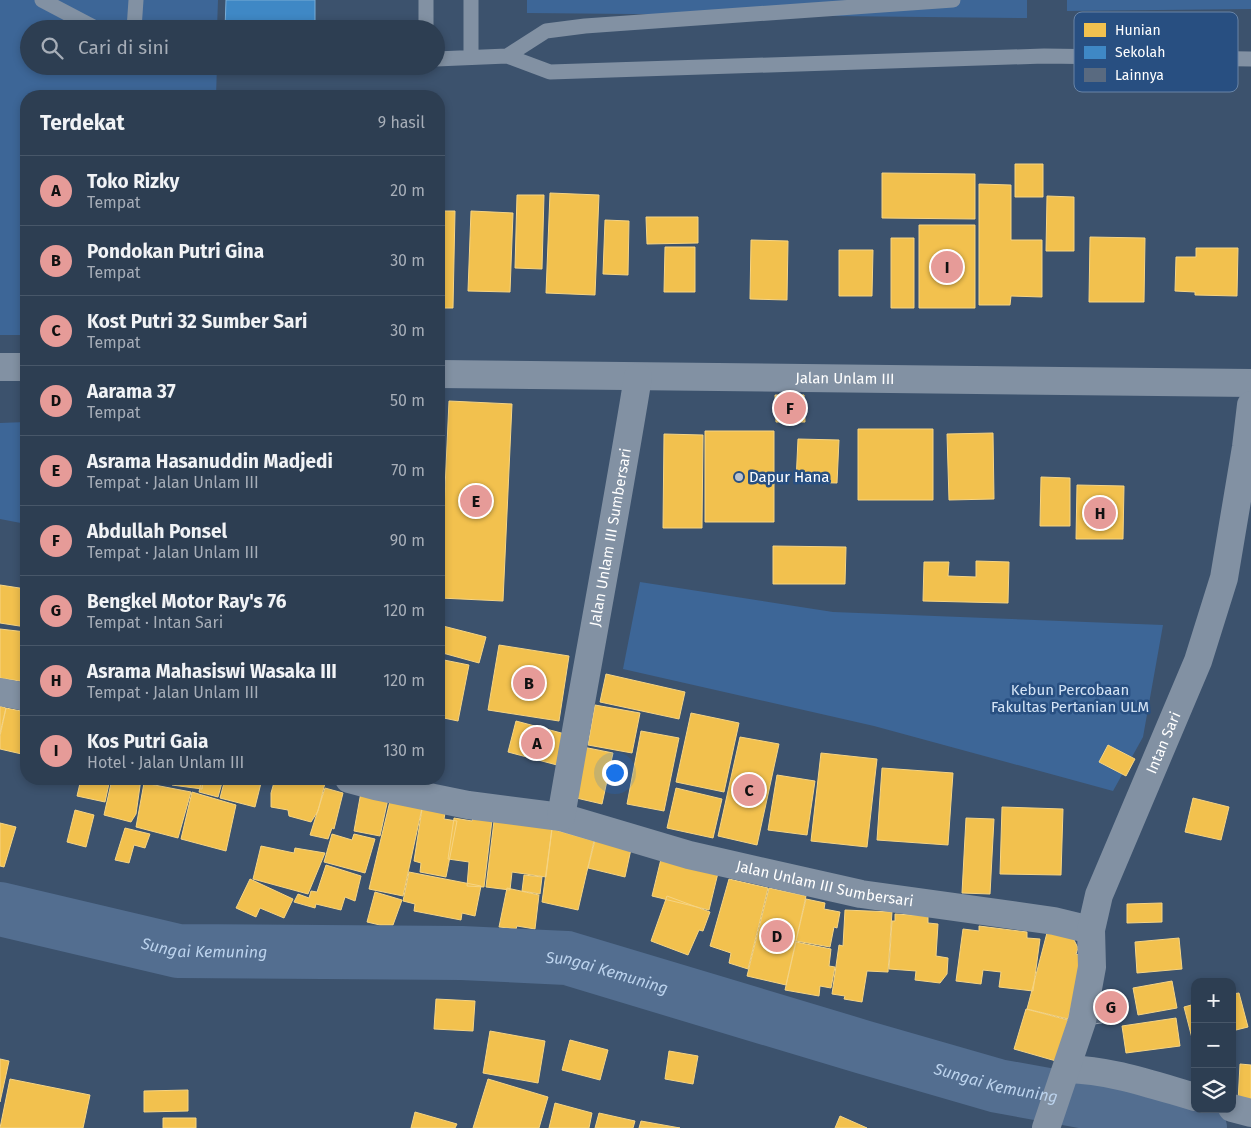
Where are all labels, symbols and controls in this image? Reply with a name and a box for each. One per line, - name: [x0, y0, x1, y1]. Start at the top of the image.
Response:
- legend: [1074, 12, 1238, 92]
- search box: [20, 20, 445, 75]
- text: Hunian: [1115, 22, 1161, 39]
- icon: search: [38, 34, 66, 62]
- text: Cari di sini: [78, 36, 169, 59]
- text: Sekolah: [1115, 44, 1165, 61]
- text: Lainnya: [1115, 67, 1164, 84]
- text: Terdekat: [40, 110, 125, 136]
- text: 9 hasil: [378, 113, 425, 132]
- text: Toko Rizky: [87, 170, 179, 193]
- text: A: [51, 181, 61, 200]
- text: 20 m: [390, 181, 425, 200]
- text: Tempat: [87, 193, 141, 212]
- text: Pondokan Putri Gina: [87, 240, 264, 263]
- pin: I: [931, 248, 963, 286]
- text: B: [51, 251, 61, 270]
- text: 30 m: [390, 251, 425, 270]
- text: Tempat: [87, 263, 141, 282]
- text: Kost Putri 32 Sumber Sari: [87, 310, 307, 333]
- text: C: [51, 321, 61, 340]
- text: 30 m: [390, 321, 425, 340]
- text: Tempat: [87, 333, 141, 352]
- street label: Jalan Unlam III: [795, 369, 895, 388]
- text: Aarama 37: [87, 380, 176, 403]
- pin: F: [774, 389, 806, 427]
- text: D: [51, 391, 61, 410]
- text: 50 m: [390, 391, 425, 410]
- text: Tempat: [87, 403, 141, 422]
- street label: Jalan Unlam III Sumbersari: [586, 447, 635, 628]
- text: Asrama Hasanuddin Madjedi: [87, 450, 333, 473]
- text: E: [52, 461, 60, 480]
- text: 70 m: [391, 461, 425, 480]
- place label: Dapur Hana: [749, 468, 829, 486]
- marker: Dapur Hana: [733, 471, 745, 483]
- text: Tempat · Jalan Unlam III: [87, 473, 259, 492]
- pin: E: [460, 482, 492, 520]
- pin: H: [1084, 494, 1116, 532]
- text: Abdullah Ponsel: [87, 520, 227, 543]
- text: F: [52, 531, 60, 550]
- text: 90 m: [390, 531, 425, 550]
- text: Tempat · Jalan Unlam III: [87, 543, 259, 562]
- text: Bengkel Motor Ray's 76: [87, 590, 287, 613]
- text: G: [51, 601, 61, 620]
- text: 120 m: [383, 601, 425, 620]
- text: Tempat · Intan Sari: [87, 613, 223, 632]
- text: Asrama Mahasiswi Wasaka III: [87, 660, 337, 683]
- pin: B: [513, 664, 545, 702]
- text: H: [51, 671, 61, 690]
- text: 120 m: [383, 671, 425, 690]
- park label: Kebun Percobaan Fakultas Pertanian ULM: [991, 681, 1149, 716]
- text: Tempat · Jalan Unlam III: [87, 683, 259, 702]
- street label: Intan Sari: [1142, 709, 1185, 777]
- pin: A: [521, 724, 553, 762]
- text: Kos Putri Gaia: [87, 730, 209, 753]
- text: I: [54, 741, 58, 760]
- text: 130 m: [383, 741, 425, 760]
- text: Hotel · Jalan Unlam III: [87, 753, 244, 772]
- your location: [602, 760, 628, 786]
- pin: C: [733, 771, 765, 809]
- street label: Jalan Unlam III Sumbersari: [734, 857, 915, 910]
- pin: D: [761, 917, 793, 955]
- water label: Sungai Kemuning: [139, 933, 267, 962]
- water label: Sungai Kemuning: [544, 948, 670, 998]
- map controls: [1191, 978, 1236, 1113]
- button: +: [1191, 978, 1236, 1023]
- pin: G: [1095, 988, 1127, 1026]
- button: −: [1191, 1023, 1236, 1068]
- water label: Sungai Kemuning: [931, 1059, 1059, 1107]
- button: layers: [1191, 1068, 1236, 1113]

